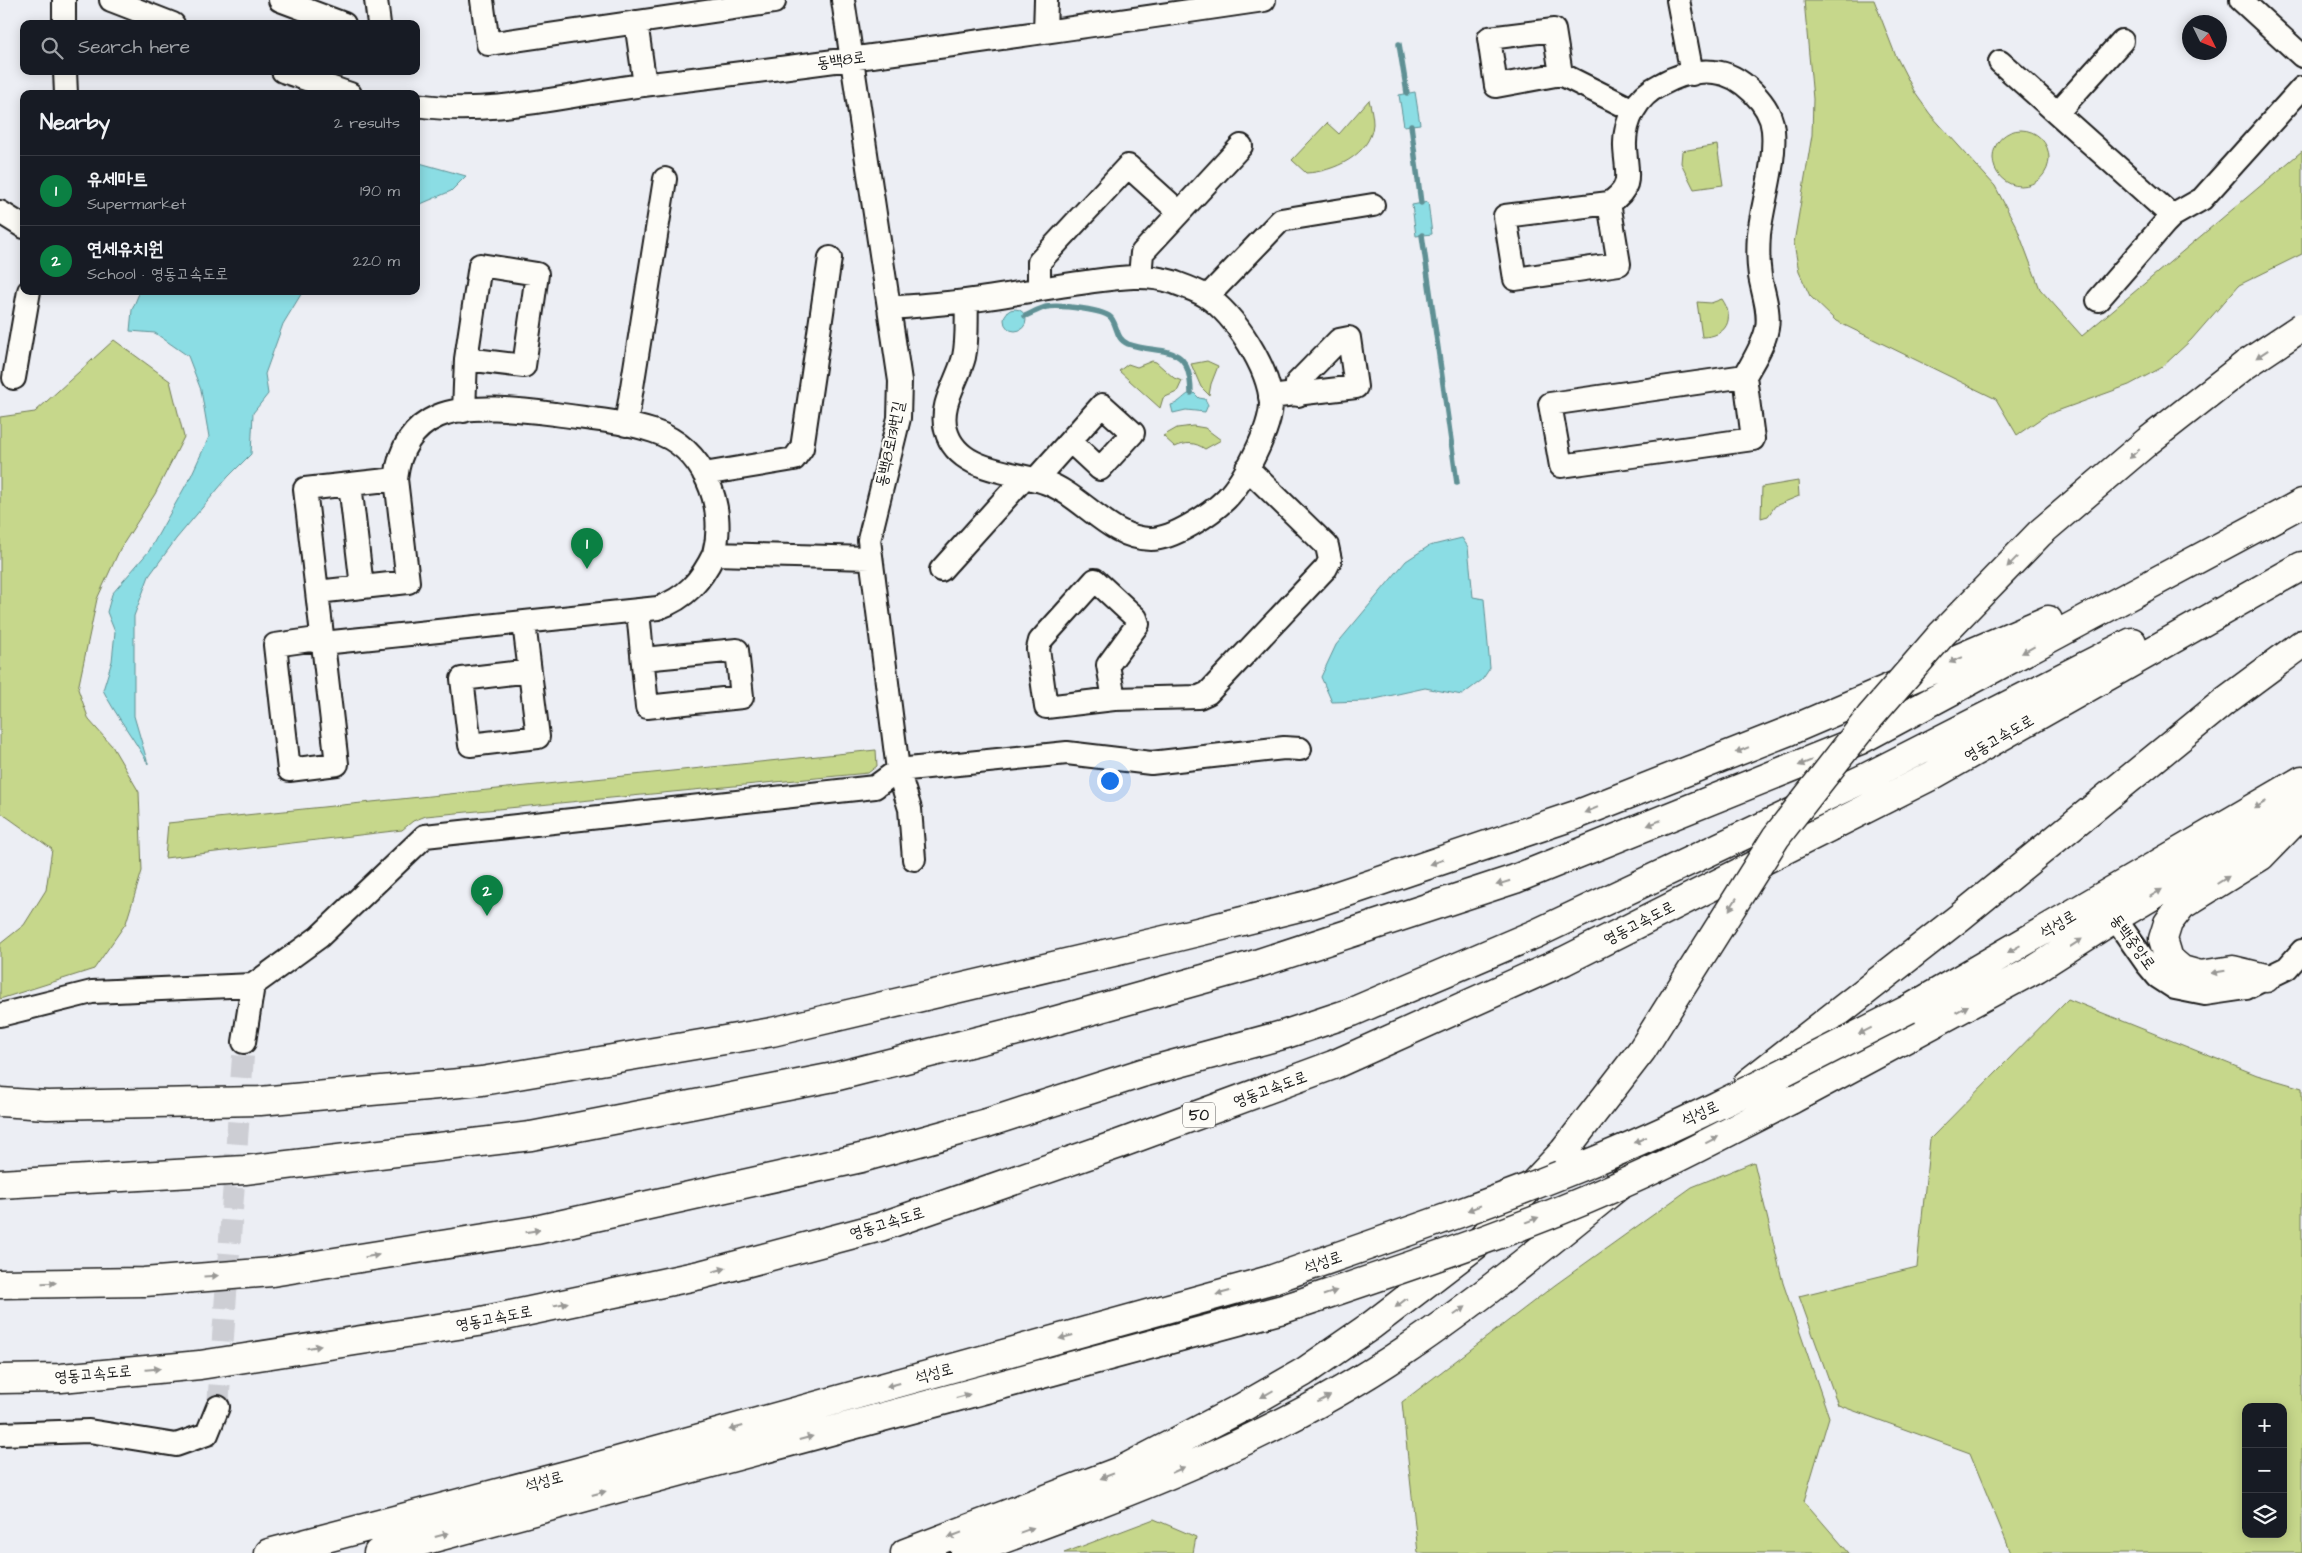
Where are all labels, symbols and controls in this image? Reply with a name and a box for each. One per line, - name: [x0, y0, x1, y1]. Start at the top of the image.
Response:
- north arrow: [2182, 15, 2227, 60]
- search box: [20, 20, 420, 75]
- icon: search: [38, 34, 66, 62]
- text: Search here: [78, 34, 190, 61]
- street label: 동백8로: [815, 46, 867, 74]
- text: Nearby: [40, 108, 110, 137]
- text: 2 results: [334, 112, 400, 134]
- text: 유세마트: [87, 166, 148, 193]
- text: 1: [55, 180, 57, 202]
- text: 190 m: [360, 180, 400, 202]
- text: Supermarket: [87, 193, 186, 215]
- text: 연세유치원: [87, 236, 163, 263]
- text: 2: [51, 250, 61, 272]
- text: 220 m: [353, 250, 400, 272]
- text: School · 영동고속도로: [87, 263, 228, 285]
- one-way arrow: [2255, 349, 2268, 359]
- street label: 동백8로131번길: [870, 399, 910, 489]
- one-way arrow: [2127, 448, 2140, 459]
- pin: 1: [571, 528, 603, 569]
- one-way arrow: [2006, 555, 2018, 567]
- one-way arrow: [2020, 646, 2035, 654]
- one-way arrow: [1949, 657, 1963, 665]
- street label: 영동고속도로: [1960, 709, 2038, 767]
- one-way arrow: [1734, 746, 1749, 754]
- one-way arrow: [1798, 759, 1812, 767]
- your location: [1097, 768, 1123, 794]
- one-way arrow: [2253, 801, 2267, 809]
- one-way arrow: [1584, 806, 1598, 814]
- one-way arrow: [1647, 820, 1661, 828]
- one-way arrow: [1429, 858, 1444, 866]
- pin: 2: [471, 875, 503, 916]
- one-way arrow: [2216, 875, 2229, 885]
- one-way arrow: [1495, 879, 1510, 887]
- one-way arrow: [2150, 889, 2163, 898]
- street label: 영동고속도로: [1600, 896, 1678, 950]
- one-way arrow: [1729, 897, 1738, 910]
- street label: 석성로: [2036, 905, 2080, 943]
- street label: 동백중앙로: [2105, 909, 2161, 975]
- one-way arrow: [2069, 938, 2082, 948]
- one-way arrow: [2007, 944, 2021, 953]
- one-way arrow: [2210, 969, 2226, 977]
- one-way arrow: [1955, 1005, 1970, 1013]
- one-way arrow: [1858, 1027, 1872, 1035]
- street label: 영동고속도로: [1230, 1065, 1310, 1113]
- street label: 석성로: [1678, 1095, 1722, 1131]
- road number: 50: [1183, 1102, 1215, 1128]
- one-way arrow: [1705, 1136, 1719, 1144]
- one-way arrow: [1633, 1137, 1647, 1145]
- street label: 영동고속도로: [847, 1201, 927, 1245]
- one-way arrow: [1466, 1205, 1481, 1212]
- one-way arrow: [1525, 1216, 1539, 1224]
- one-way arrow: [525, 1226, 541, 1234]
- street label: 석성로: [1301, 1245, 1345, 1279]
- one-way arrow: [365, 1252, 381, 1260]
- one-way arrow: [712, 1266, 727, 1274]
- one-way arrow: [203, 1272, 219, 1280]
- one-way arrow: [41, 1279, 57, 1287]
- one-way arrow: [1322, 1289, 1337, 1296]
- one-way arrow: [1215, 1290, 1230, 1298]
- one-way arrow: [1395, 1297, 1408, 1308]
- street label: 영동고속도로: [454, 1300, 534, 1336]
- one-way arrow: [553, 1300, 569, 1308]
- one-way arrow: [1453, 1306, 1467, 1316]
- one-way arrow: [1058, 1333, 1073, 1341]
- one-way arrow: [307, 1343, 323, 1351]
- street label: 석성로: [912, 1357, 956, 1389]
- street label: 영동고속도로: [54, 1360, 132, 1388]
- one-way arrow: [146, 1365, 162, 1373]
- one-way arrow: [885, 1381, 900, 1389]
- one-way arrow: [1260, 1389, 1273, 1398]
- one-way arrow: [956, 1391, 971, 1399]
- one-way arrow: [1317, 1395, 1331, 1403]
- map controls: [2242, 1403, 2287, 1538]
- button: +: [2242, 1403, 2287, 1448]
- one-way arrow: [728, 1424, 743, 1432]
- one-way arrow: [799, 1434, 814, 1442]
- button: −: [2242, 1448, 2287, 1493]
- street label: 석성로: [522, 1465, 566, 1497]
- one-way arrow: [1171, 1466, 1185, 1474]
- one-way arrow: [1099, 1473, 1114, 1480]
- one-way arrow: [591, 1489, 606, 1497]
- button: layers: [2242, 1493, 2287, 1538]
- one-way arrow: [1019, 1526, 1034, 1533]
- one-way arrow: [434, 1531, 449, 1539]
- one-way arrow: [947, 1531, 962, 1539]

